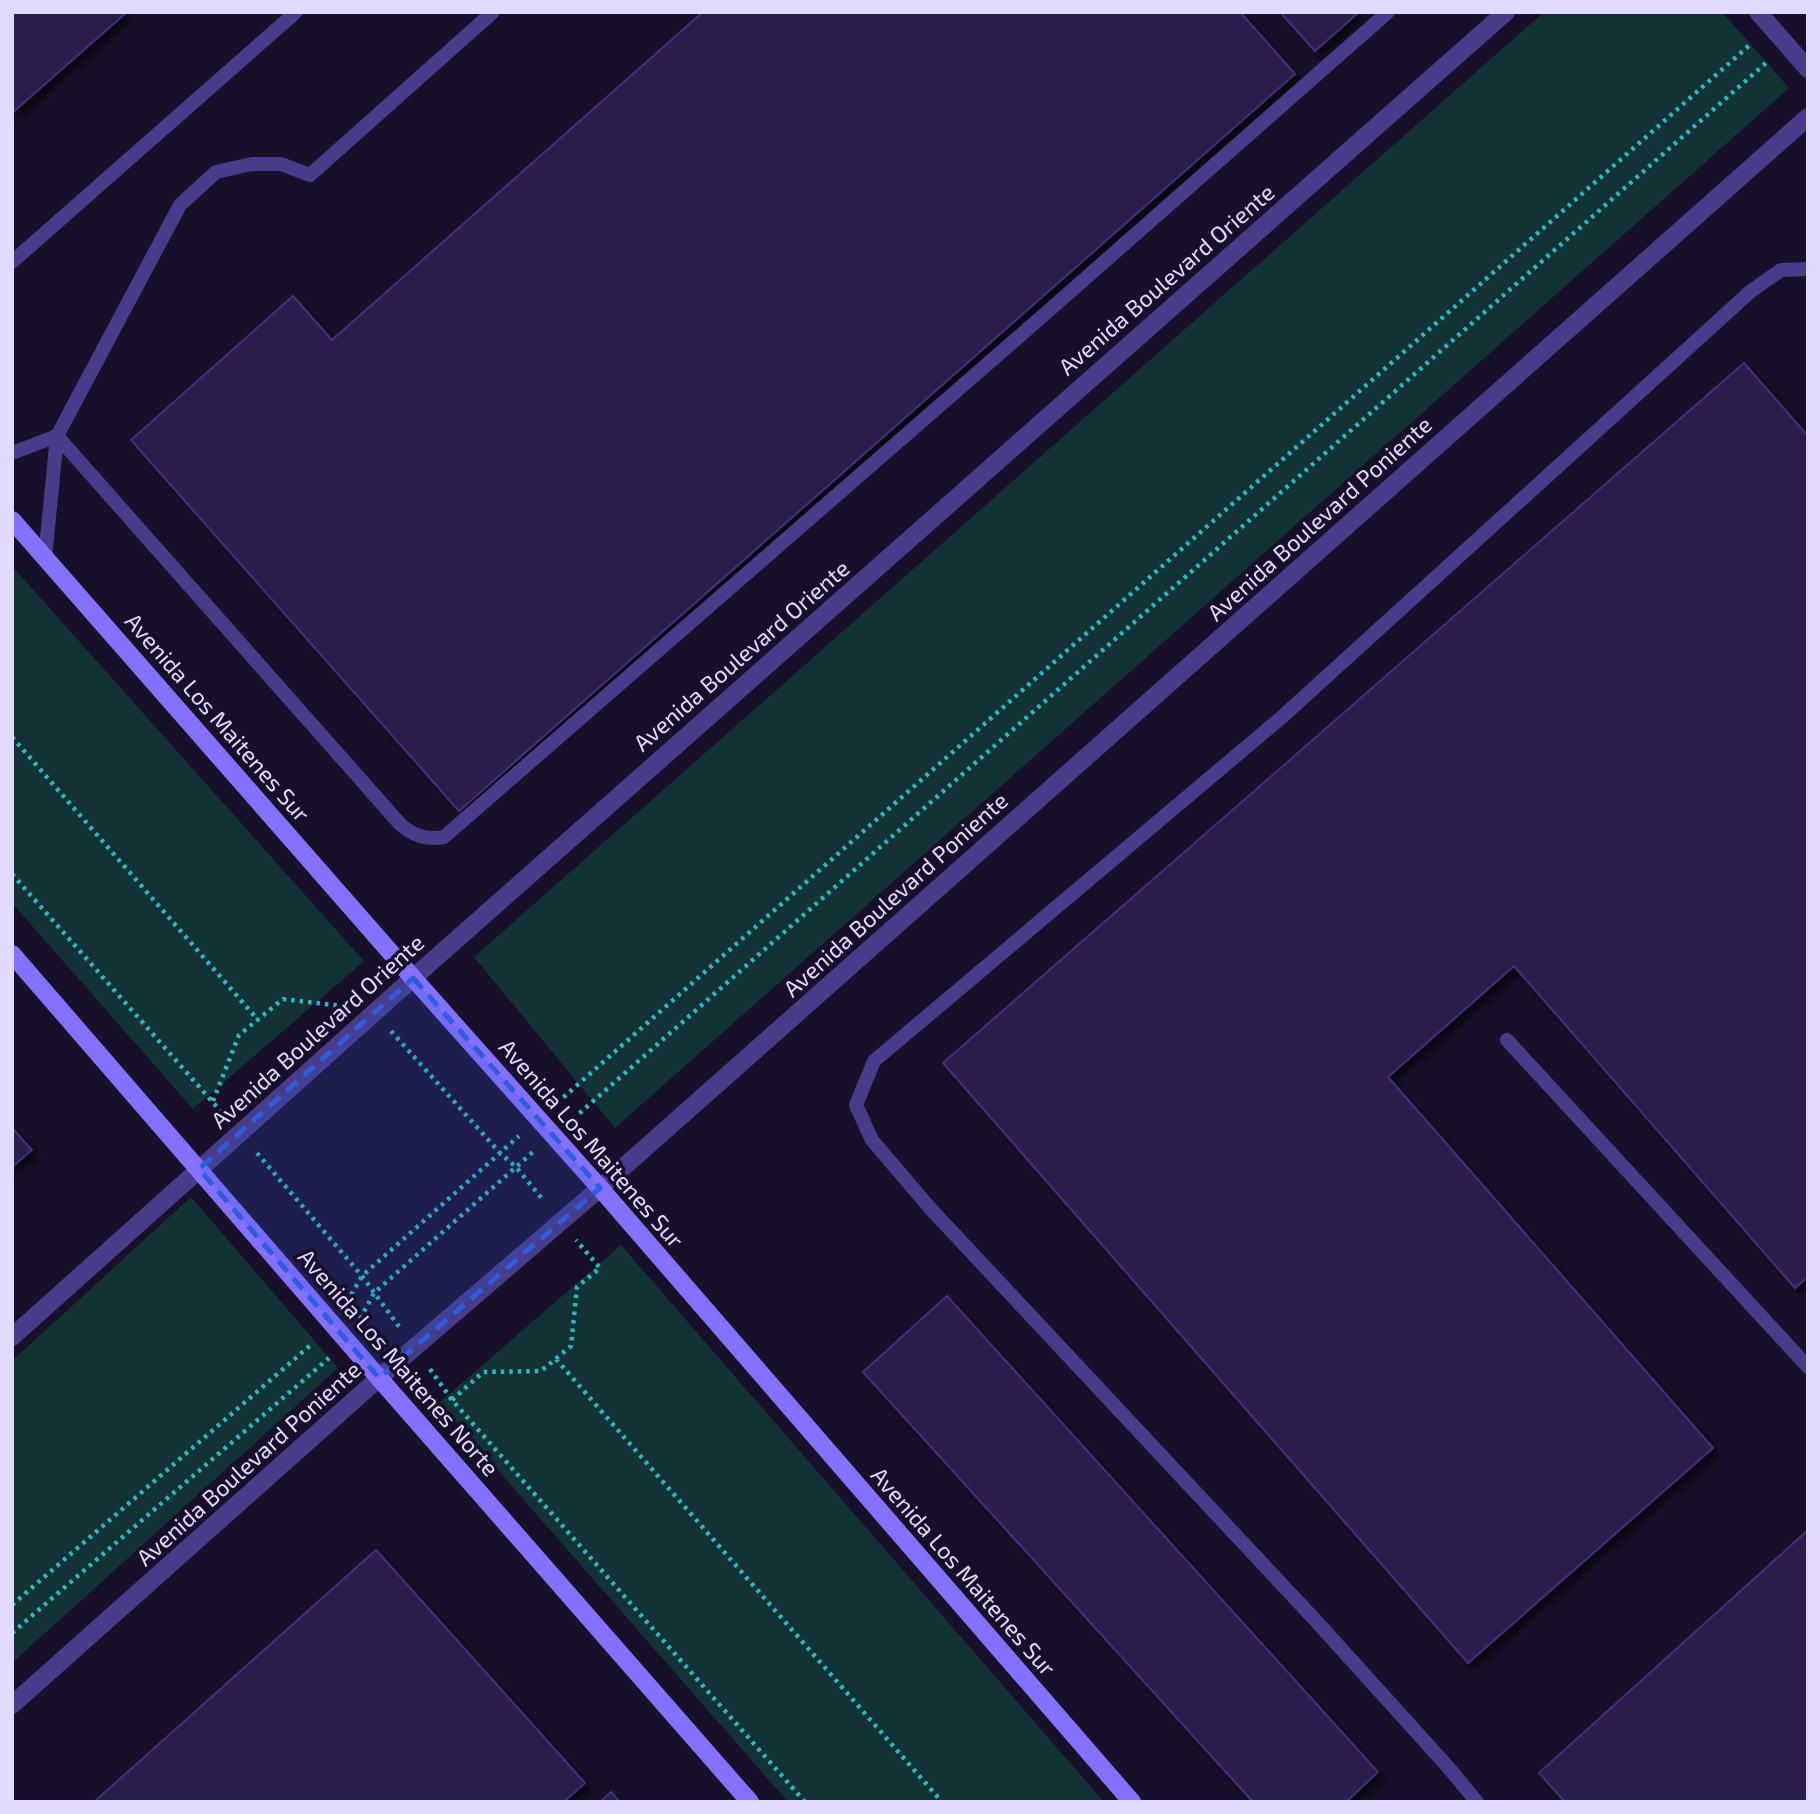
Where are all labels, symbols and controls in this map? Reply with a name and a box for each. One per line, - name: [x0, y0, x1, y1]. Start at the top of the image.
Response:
- street label: Avenida Boulevard Oriente: [1052, 178, 1280, 380]
- street label: Avenida Boulevard Poniente: [1201, 410, 1437, 626]
- street label: Avenida Boulevard Oriente: [627, 554, 855, 756]
- street label: Avenida Los Maitenes Sur: [120, 607, 316, 827]
- street label: Avenida Boulevard Poniente: [777, 786, 1013, 1002]
- street label: Avenida Boulevard Oriente: [205, 928, 429, 1134]
- street label: Avenida Los Maitenes Sur: [494, 1033, 690, 1253]
- street label: Avenida Los Maitenes Norte: [293, 1243, 505, 1481]
- street label: Avenida Boulevard Poniente: [130, 1355, 366, 1571]
- street label: Avenida Los Maitenes Sur: [866, 1461, 1062, 1681]

